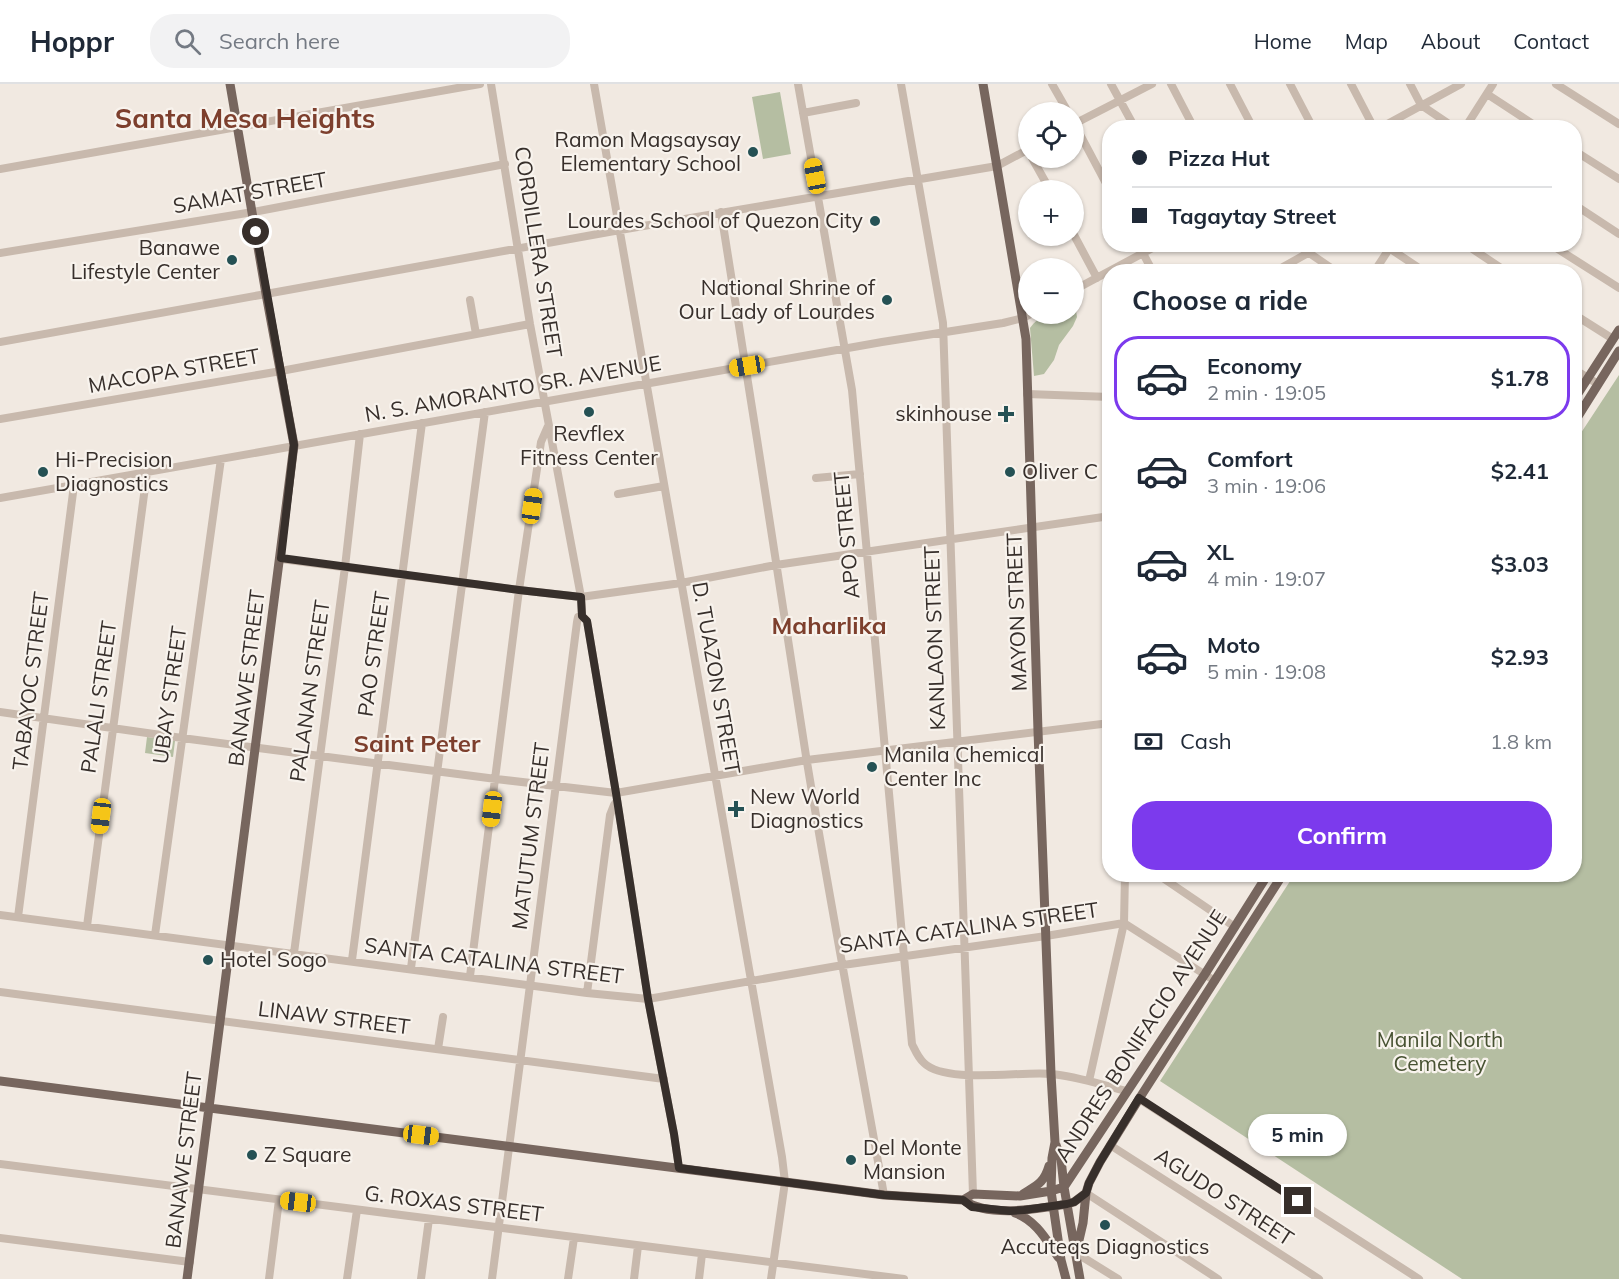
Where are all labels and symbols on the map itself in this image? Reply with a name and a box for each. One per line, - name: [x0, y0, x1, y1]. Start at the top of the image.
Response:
- district label: Santa Mesa Heights: [115, 101, 375, 135]
- place label: Ramon Magsaysay Elementary School: [554, 126, 741, 176]
- street label: CORDILLERA STREET: [509, 144, 569, 360]
- marker: Ramon Magsaysay Elementary School: [746, 145, 760, 159]
- car: [803, 157, 827, 195]
- street label: SAMAT STREET: [171, 166, 329, 218]
- place label: Lourdes School of Quezon City: [567, 207, 863, 233]
- marker: Lourdes School of Quezon City: [868, 214, 882, 228]
- route start: [242, 218, 269, 245]
- place label: Banawe Lifestyle Center: [71, 234, 220, 284]
- marker: Banawe Lifestyle Center: [225, 253, 239, 267]
- place label: National Shrine of Our Lady of Lourdes: [678, 274, 876, 324]
- marker: National Shrine of Our Lady of Lourdes: [880, 293, 894, 307]
- street label: MACOPA STREET: [86, 342, 262, 398]
- street label: N. S. AMORANTO SR. AVENUE: [363, 349, 663, 427]
- car: [728, 354, 766, 378]
- place label: skinhouse: [895, 400, 992, 426]
- marker: Revflex Fitness Center: [582, 405, 596, 419]
- marker: skinhouse: [997, 405, 1015, 423]
- place label: Revflex Fitness Center: [520, 420, 658, 470]
- place label: Hi-Precision Diagnostics: [55, 446, 173, 496]
- place label: Oliver C: [1022, 458, 1098, 484]
- marker: Hi-Precision Diagnostics: [36, 465, 50, 479]
- marker: Oliver C: [1003, 465, 1017, 479]
- street label: APO STREET: [827, 470, 865, 600]
- car: [521, 487, 543, 525]
- street label: MAYON STREET: [1000, 532, 1032, 692]
- street label: KANLAON STREET: [918, 545, 950, 731]
- street label: D. TUAZON STREET: [687, 580, 747, 776]
- street label: BANAWE STREET: [222, 588, 270, 768]
- street label: PAO STREET: [351, 589, 395, 718]
- street label: TABAYOC STREET: [6, 590, 54, 772]
- street label: PALANAN STREET: [283, 598, 335, 784]
- district label: Maharlika: [771, 610, 887, 640]
- street label: PALALI STREET: [74, 619, 122, 775]
- street label: UBAY STREET: [146, 624, 192, 765]
- district label: Saint Peter: [354, 728, 481, 758]
- street label: MATUTUM STREET: [506, 740, 554, 931]
- place label: Manila Chemical Center Inc: [884, 741, 1044, 791]
- marker: Manila Chemical Center Inc: [865, 760, 879, 774]
- place label: New World Diagnostics: [750, 783, 864, 833]
- car: [481, 790, 503, 828]
- car: [90, 797, 112, 835]
- marker: New World Diagnostics: [727, 800, 745, 818]
- street label: SANTA CATALINA STREET: [838, 896, 1100, 958]
- street label: ANDRES BONIFACIO AVENUE: [1049, 904, 1232, 1166]
- street label: SANTA CATALINA STREET: [363, 931, 626, 989]
- place label: Hotel Sogo: [220, 946, 327, 972]
- marker: Hotel Sogo: [201, 953, 215, 967]
- street label: LINAW STREET: [257, 995, 412, 1039]
- park label: Manila North Cemetery: [1377, 1026, 1503, 1076]
- street label: BANAWE STREET: [159, 1070, 207, 1250]
- callout: 5 min: [1248, 1114, 1348, 1156]
- car: [402, 1124, 440, 1146]
- place label: Del Monte Mansion: [863, 1134, 962, 1184]
- place label: Z Square: [264, 1141, 351, 1167]
- street label: AGUDO STREET: [1150, 1142, 1299, 1251]
- marker: Z Square: [245, 1148, 259, 1162]
- marker: Del Monte Mansion: [844, 1153, 858, 1167]
- street label: G. ROXAS STREET: [363, 1179, 545, 1227]
- route end: [1284, 1187, 1311, 1214]
- car: [279, 1191, 317, 1213]
- marker: Accuteqs Diagnostics: [1098, 1218, 1112, 1232]
- place label: Accuteqs Diagnostics: [1001, 1233, 1209, 1259]

